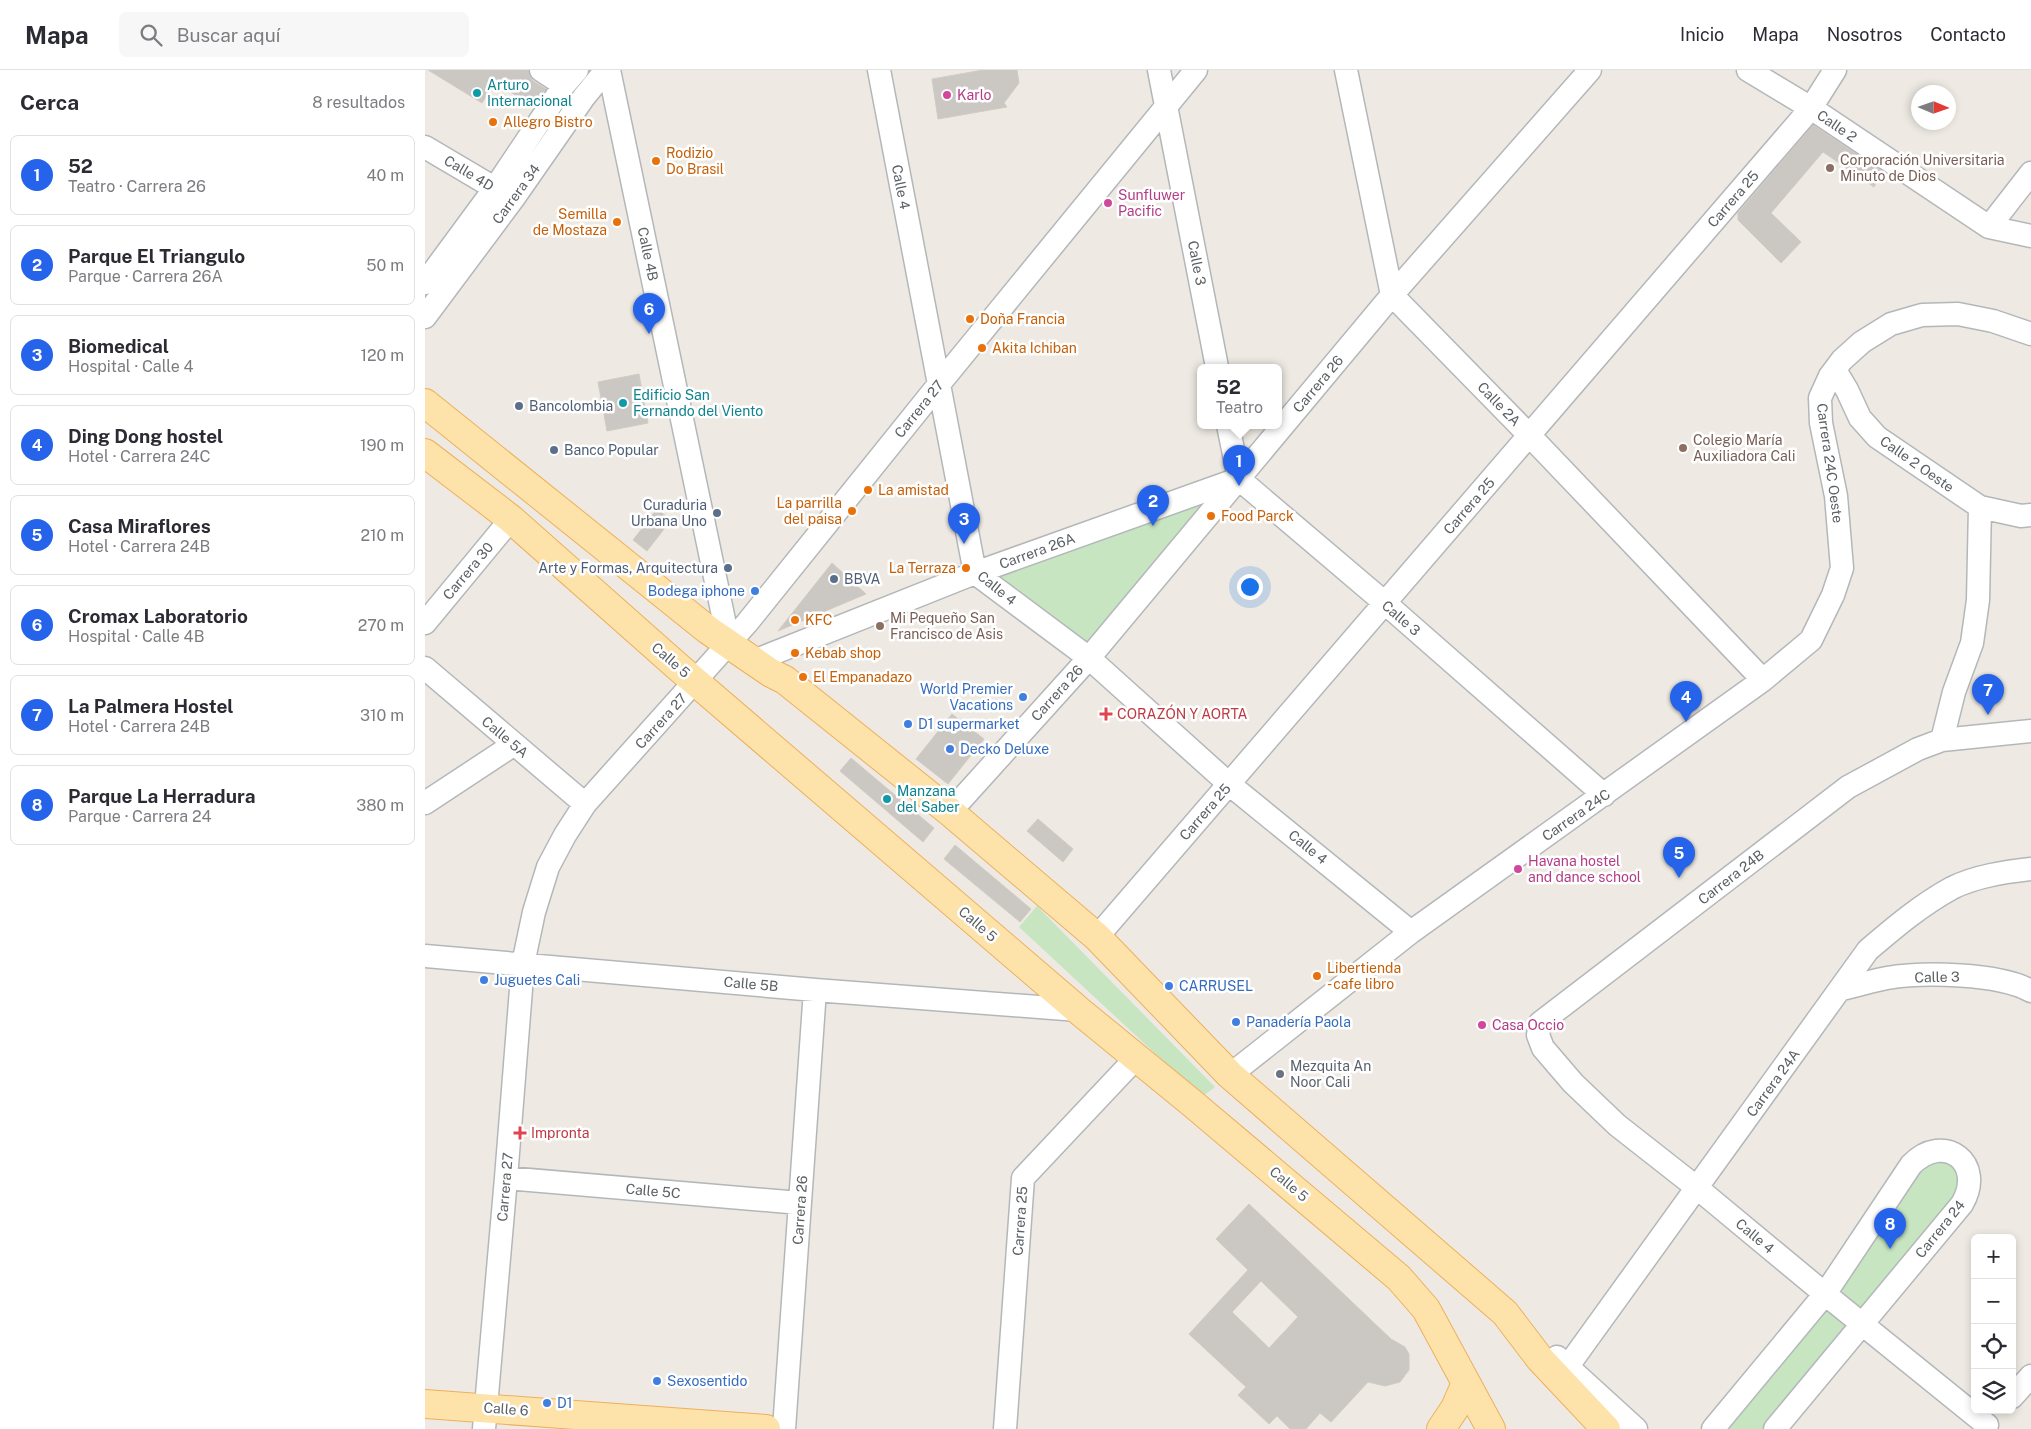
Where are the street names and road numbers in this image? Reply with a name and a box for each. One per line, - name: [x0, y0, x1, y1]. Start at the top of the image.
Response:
- street label: Calle 2: [1814, 107, 1860, 145]
- street label: Calle 4D: [441, 152, 497, 194]
- street label: Carrera 34: [489, 161, 543, 227]
- street label: Calle 4: [889, 163, 913, 211]
- street label: Carrera 25: [1704, 167, 1762, 231]
- street label: Calle 4B: [634, 226, 662, 282]
- street label: Calle 3: [1185, 239, 1209, 287]
- street label: Carrera 26: [1290, 352, 1347, 416]
- street label: Carrera 27: [891, 377, 947, 441]
- street label: Calle 2A: [1474, 379, 1524, 429]
- street label: Carrera 24C Oeste: [1814, 402, 1846, 524]
- street label: Calle 2 Oeste: [1877, 433, 1957, 495]
- street label: Carrera 25: [1440, 474, 1498, 538]
- street label: Carrera 26A: [997, 530, 1077, 572]
- street label: Carrera 30: [439, 539, 497, 603]
- street label: Calle 4: [974, 568, 1020, 609]
- street label: Calle 3: [1379, 597, 1423, 639]
- street label: Calle 5: [649, 639, 693, 681]
- street label: Carrera 26: [1028, 662, 1086, 724]
- street label: Carrera 27: [632, 690, 690, 752]
- street label: Calle 5A: [479, 713, 531, 761]
- street label: Carrera 25: [1176, 780, 1234, 844]
- street label: Carrera 24C: [1539, 786, 1613, 844]
- street label: Calle 4: [1285, 827, 1331, 868]
- street label: Carrera 24B: [1695, 846, 1767, 908]
- street label: Calle 5: [956, 903, 1000, 945]
- street label: Calle 3: [1914, 969, 1960, 985]
- street label: Calle 5B: [723, 974, 779, 994]
- street label: Carrera 24A: [1743, 1046, 1803, 1120]
- street label: Carrera 27: [494, 1152, 516, 1222]
- street label: Calle 5: [1266, 1163, 1312, 1205]
- street label: Carrera 26: [790, 1175, 810, 1245]
- street label: Calle 5C: [625, 1181, 681, 1201]
- street label: Carrera 25: [1010, 1186, 1030, 1256]
- street label: Carrera 24: [1912, 1197, 1968, 1261]
- street label: Calle 4: [1733, 1215, 1778, 1257]
- street label: Calle 6: [483, 1399, 529, 1419]

